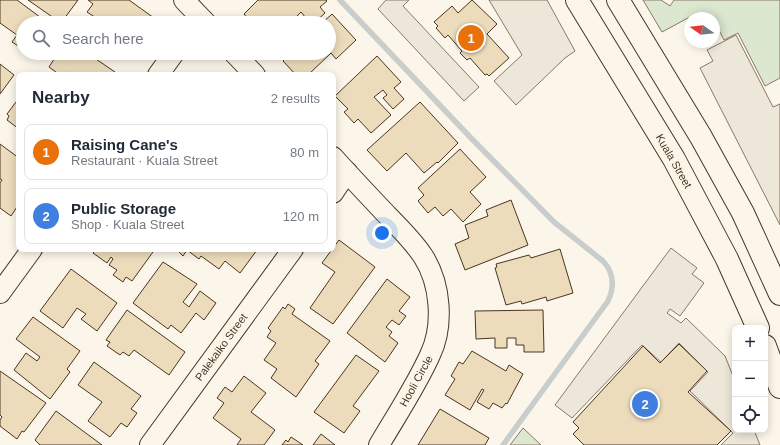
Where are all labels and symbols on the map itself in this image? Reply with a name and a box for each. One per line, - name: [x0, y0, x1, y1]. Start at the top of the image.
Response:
- north arrow: [684, 12, 720, 48]
- pin: 1: [458, 23, 484, 53]
- street label: Kuala Street: [654, 132, 694, 190]
- your location: [372, 223, 392, 243]
- street label: Palekaiko Street: [193, 311, 249, 383]
- street label: Hooli Circle: [397, 353, 435, 409]
- pin: 2: [632, 389, 658, 419]

